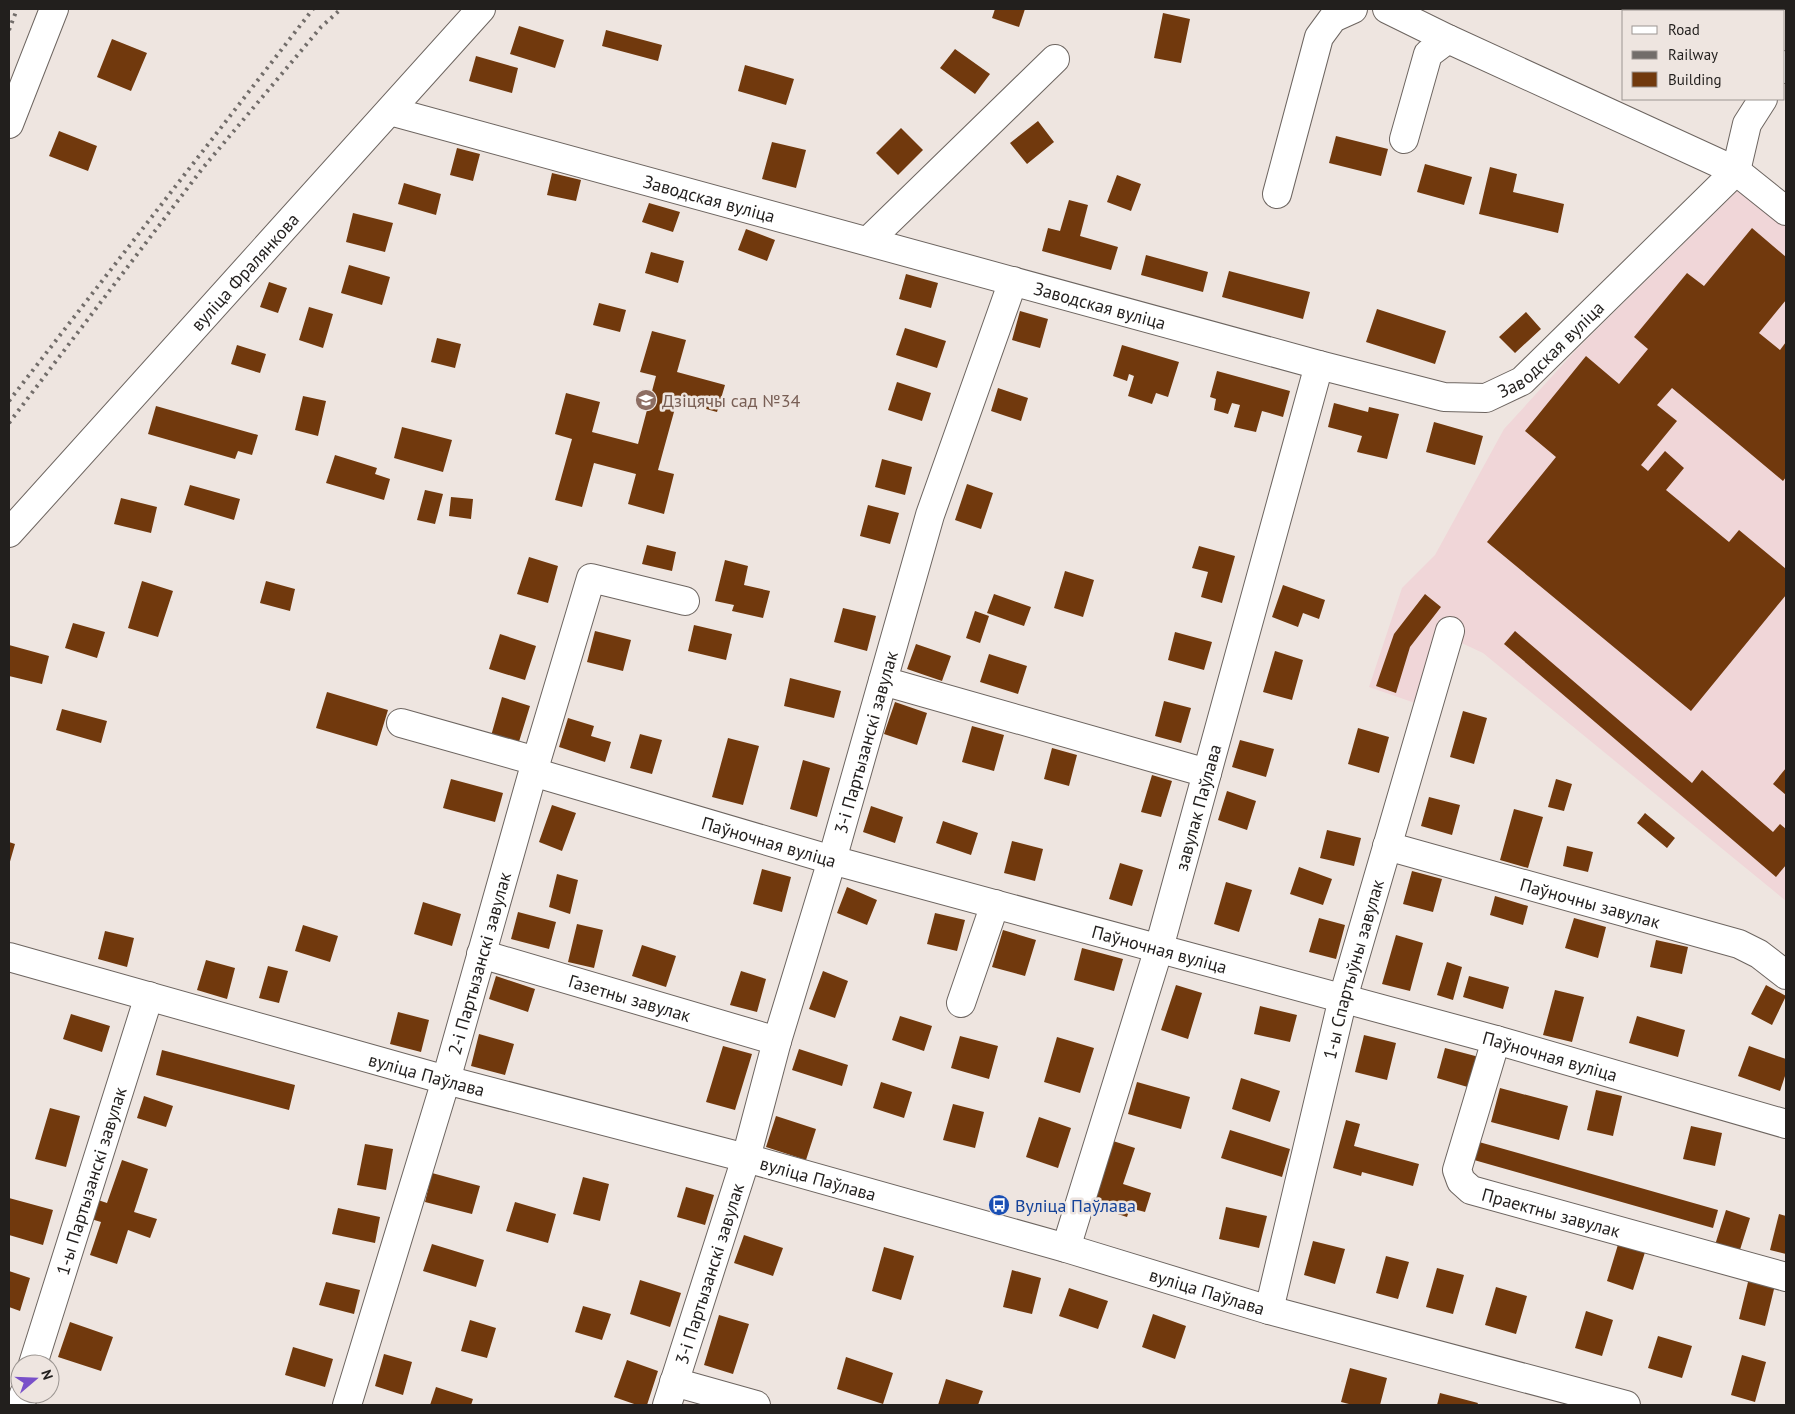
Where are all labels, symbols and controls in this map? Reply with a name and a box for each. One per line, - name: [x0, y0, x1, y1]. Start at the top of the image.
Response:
- legend: [1622, 10, 1785, 100]
- text: Road: [1668, 20, 1700, 39]
- text: Railway: [1668, 45, 1718, 64]
- text: Building: [1668, 70, 1722, 89]
- street label: Заводская вуліца: [641, 169, 778, 227]
- street label: вуліца Фралянкова: [186, 208, 304, 335]
- street label: Заводская вуліца: [1031, 276, 1168, 334]
- street label: Заводская вуліца: [1494, 296, 1609, 402]
- school or university icon: Дзіцячы сад №34: [634, 388, 658, 412]
- place label: Дзіцячы сад №34: [662, 389, 801, 412]
- street label: 3-і Партызанскі завулак: [829, 648, 902, 836]
- street label: завулак Паўлава: [1169, 741, 1226, 873]
- street label: Паўночная вуліца: [699, 811, 839, 872]
- street label: 2-і Партызанскі завулак: [442, 869, 516, 1057]
- street label: Паўночны завулак: [1518, 872, 1663, 933]
- street label: 1-ы Спартыўны завулак: [1317, 876, 1389, 1062]
- street label: Паўночная вуліца: [1089, 919, 1230, 978]
- street label: Газетны завулак: [566, 969, 694, 1027]
- street label: Паўночная вуліца: [1480, 1025, 1620, 1086]
- street label: вуліца Паўлава: [366, 1047, 487, 1101]
- street label: 1-ы Партызанскі завулак: [50, 1084, 131, 1278]
- street label: вуліца Паўлава: [758, 1151, 879, 1206]
- street label: 3-і Партызанскі завулак: [669, 1180, 749, 1367]
- street label: Праектны завулак: [1479, 1182, 1623, 1242]
- bus stop icon: Вуліца Паўлава: [987, 1193, 1011, 1217]
- place label: Вуліца Паўлава: [1015, 1194, 1136, 1217]
- street label: вуліца Паўлава: [1147, 1263, 1268, 1320]
- north arrow: [10, 1354, 60, 1404]
- text: N: [37, 1367, 57, 1382]

